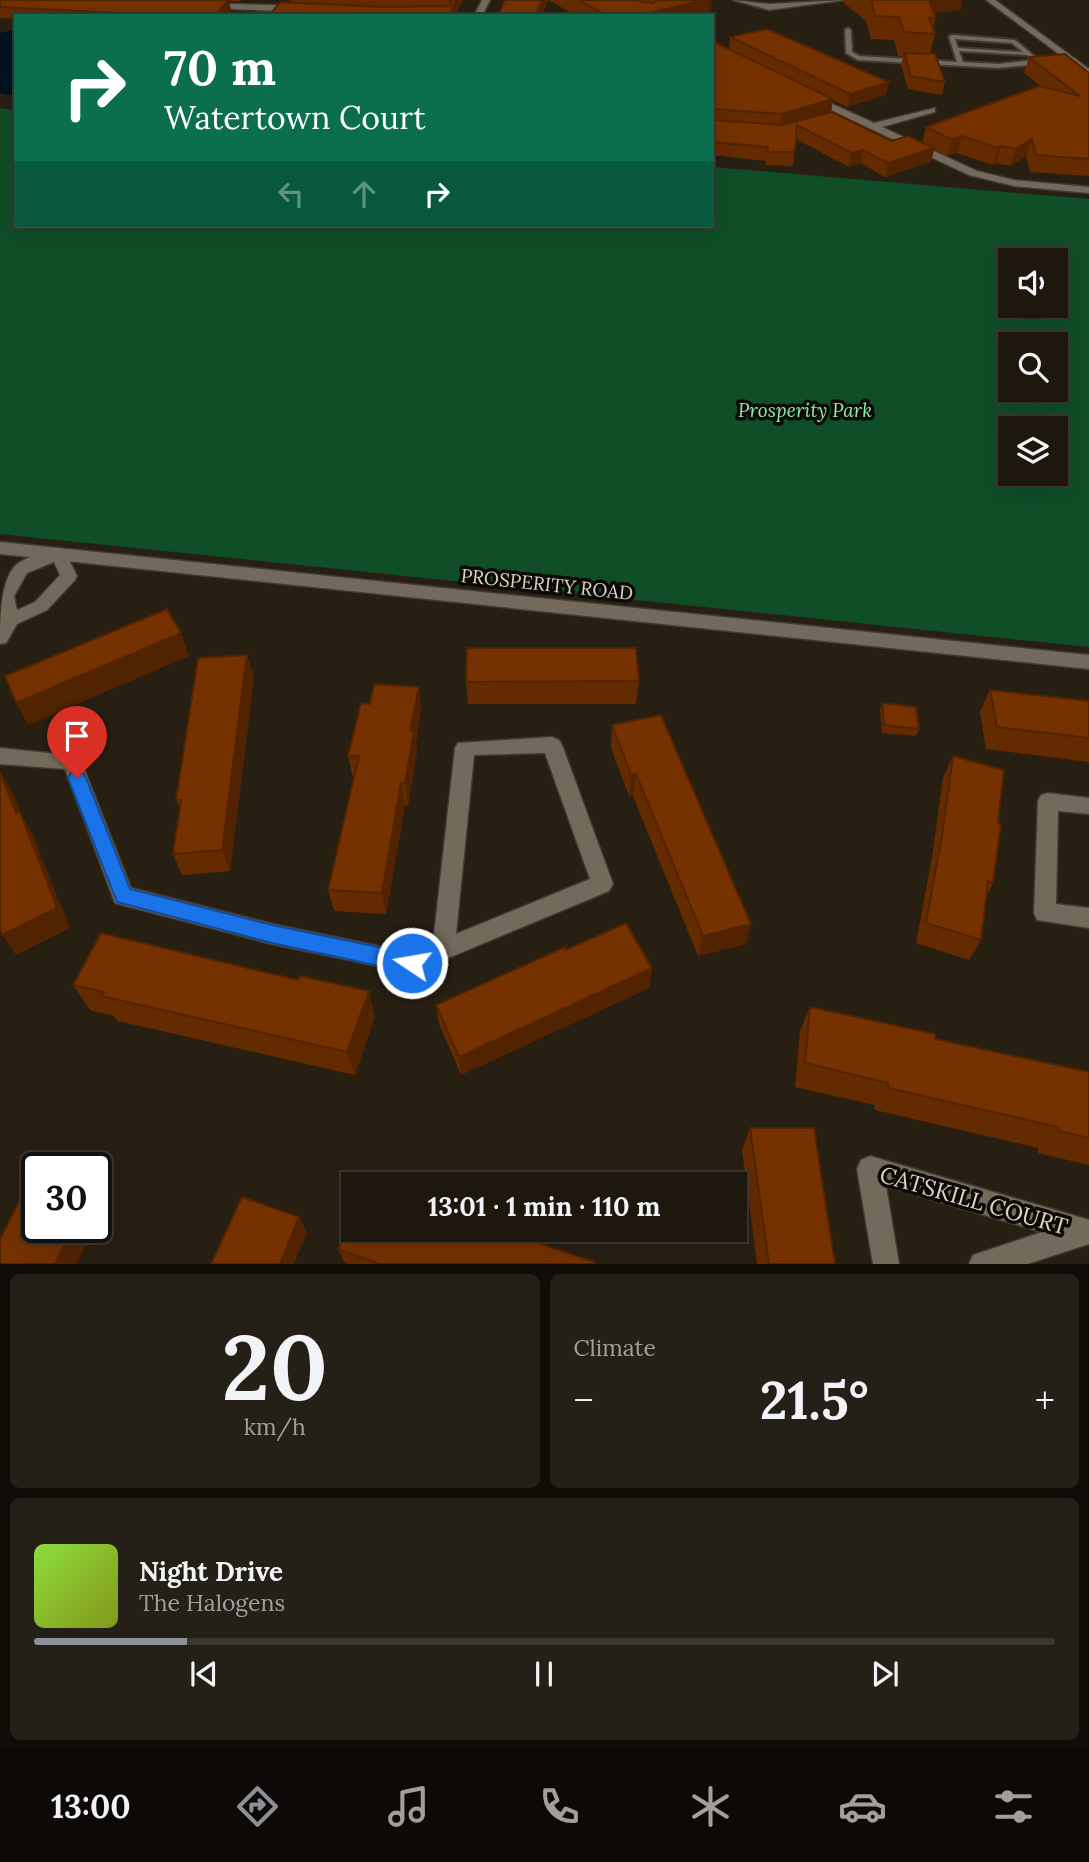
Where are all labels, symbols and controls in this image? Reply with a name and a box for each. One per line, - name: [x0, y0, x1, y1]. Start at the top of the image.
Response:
- text: 70 m: [164, 36, 276, 98]
- icon: right: [49, 42, 140, 133]
- text: Watertown Court: [164, 97, 426, 138]
- icon: left: [272, 175, 310, 213]
- icon: ahead: [345, 175, 383, 213]
- icon: right: [418, 175, 456, 213]
- map controls: [998, 248, 1068, 486]
- button: sound: [998, 248, 1068, 318]
- button: search: [998, 332, 1068, 402]
- park label: Prosperity Park: [738, 398, 872, 422]
- button: layers: [998, 416, 1068, 486]
- street label: PROSPERITY ROAD: [460, 563, 634, 605]
- pin: [47, 706, 107, 778]
- icon: arrive: [58, 717, 96, 755]
- position arrow: [375, 926, 449, 1000]
- speed limit sign: 30: [21, 1152, 112, 1243]
- street label: CATSKILL COURT: [877, 1159, 1072, 1241]
- text: 13:01 · 1 min · 110 m: [428, 1190, 660, 1223]
- text: 20: [222, 1308, 328, 1425]
- text: Climate: [574, 1333, 656, 1362]
- text: 21.5°: [760, 1367, 869, 1433]
- text: −: [574, 1376, 594, 1424]
- text: +: [1035, 1376, 1055, 1424]
- text: km/h: [244, 1412, 306, 1441]
- text: Night Drive: [139, 1555, 283, 1588]
- text: The Halogens: [139, 1588, 285, 1617]
- icon: previous: [185, 1655, 223, 1693]
- icon: pause: [525, 1655, 563, 1693]
- icon: next: [866, 1655, 904, 1693]
- icon: directions: [233, 1782, 282, 1831]
- icon: music: [384, 1782, 433, 1831]
- icon: phone: [535, 1782, 584, 1831]
- icon: climate: [686, 1782, 735, 1831]
- icon: car: [838, 1782, 887, 1831]
- icon: filters: [989, 1782, 1038, 1831]
- text: 13:00: [51, 1786, 131, 1827]

